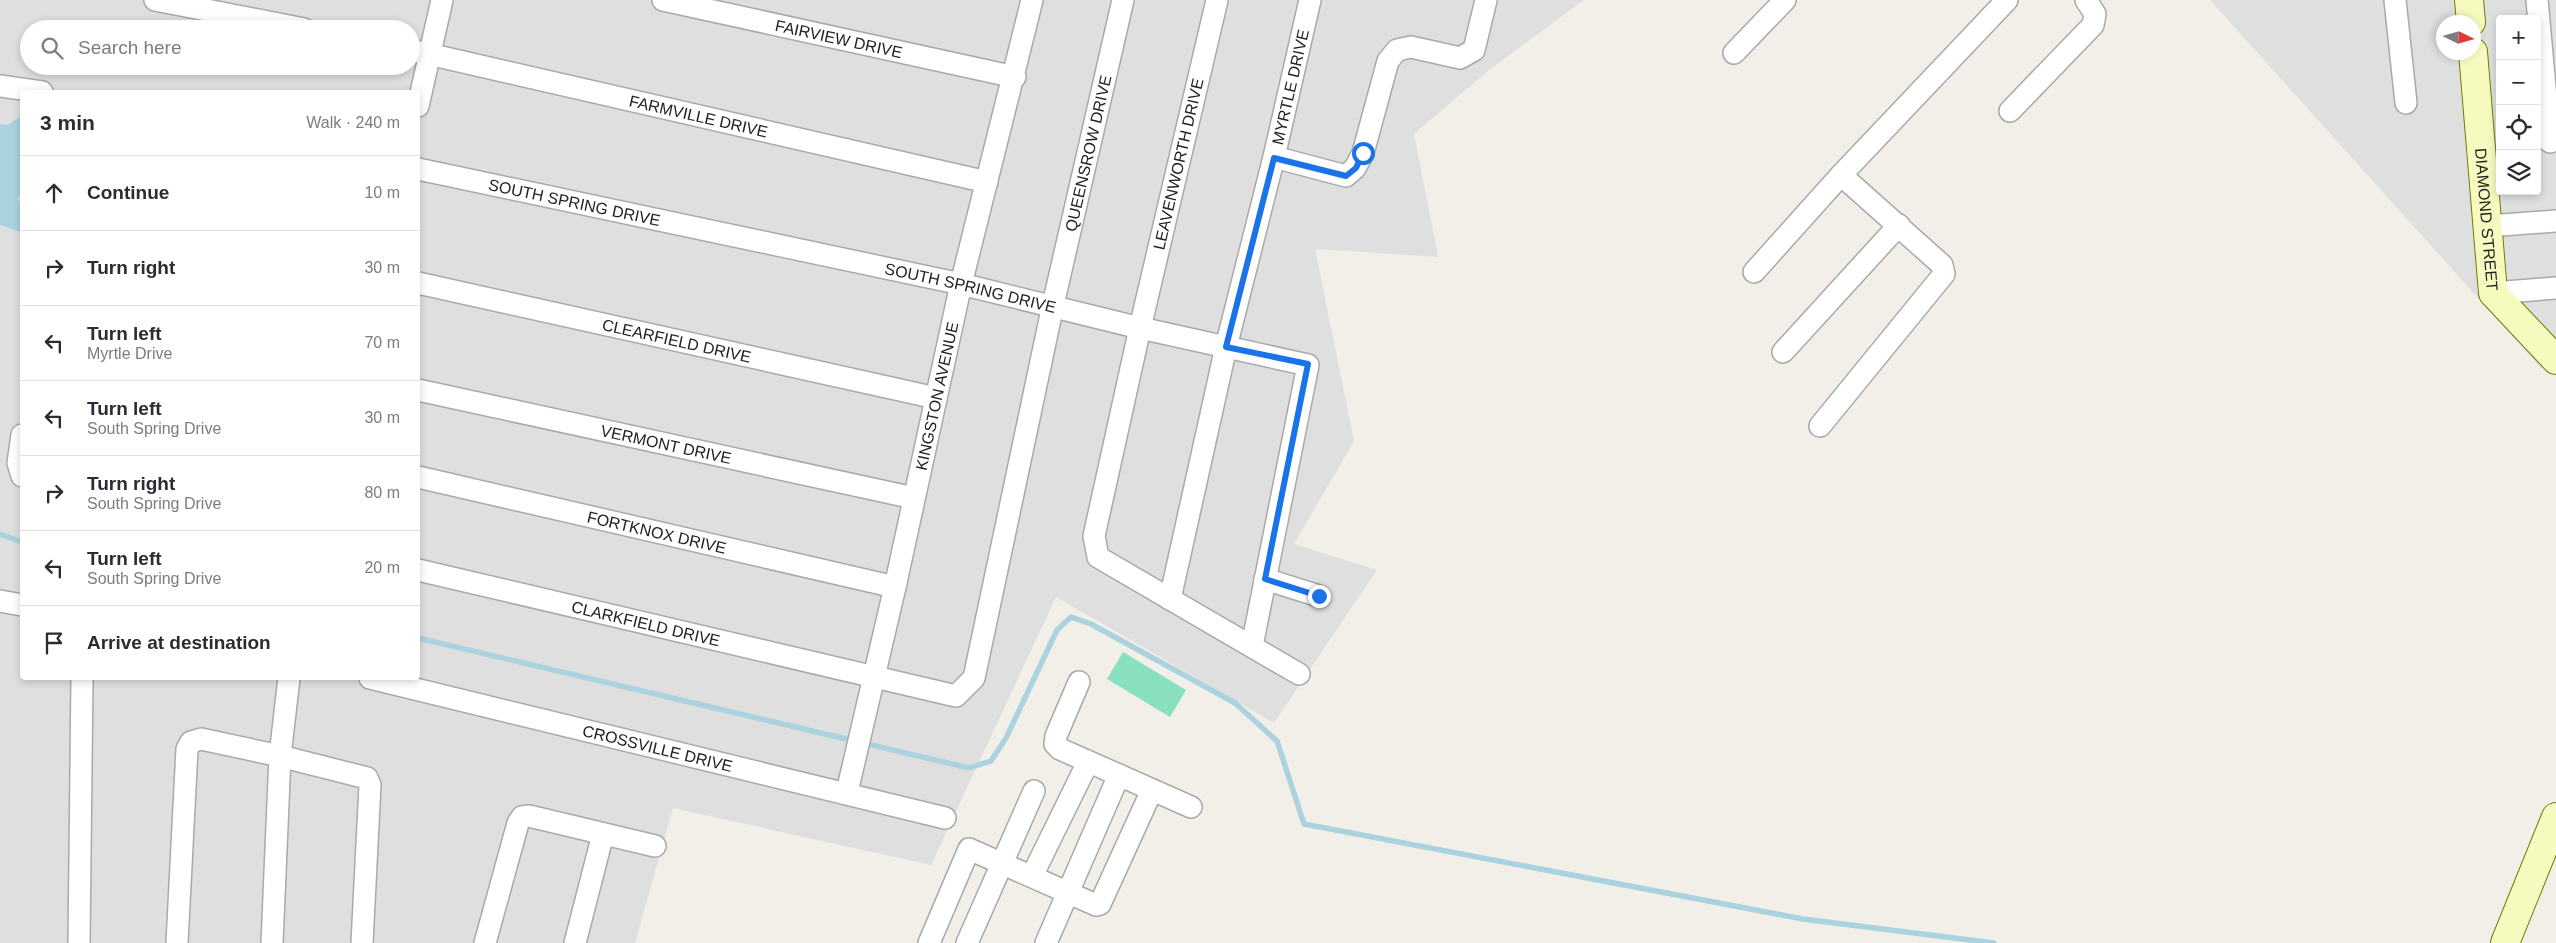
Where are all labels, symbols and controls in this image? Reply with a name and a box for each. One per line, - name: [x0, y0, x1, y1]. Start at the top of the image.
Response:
- north arrow: [2436, 15, 2481, 60]
- map controls: [2496, 15, 2541, 195]
- button: +: [2496, 15, 2541, 60]
- street label: FAIRVIEW DRIVE: [774, 17, 904, 61]
- search box: [20, 20, 420, 75]
- street label: MYRTLE DRIVE: [1269, 28, 1312, 146]
- icon: search: [38, 34, 66, 62]
- text: Search here: [78, 37, 182, 58]
- button: −: [2496, 60, 2541, 105]
- street label: QUEENSROW DRIVE: [1062, 73, 1115, 233]
- street label: LEAVENWORTH DRIVE: [1150, 77, 1207, 251]
- street label: FARMVILLE DRIVE: [628, 92, 769, 140]
- button: locate: [2496, 105, 2541, 150]
- text: 3 min: [40, 111, 95, 134]
- text: Walk · 240 m: [306, 114, 400, 131]
- route start: [1352, 142, 1375, 165]
- street label: DIAMOND STREET: [2472, 147, 2501, 292]
- button: layers: [2496, 150, 2541, 195]
- street label: SOUTH SPRING DRIVE: [487, 176, 662, 229]
- icon: ahead: [40, 179, 68, 207]
- text: Continue: [87, 182, 169, 203]
- text: 10 m: [364, 184, 400, 201]
- icon: right: [40, 254, 68, 282]
- text: Turn right: [87, 257, 175, 278]
- text: 30 m: [364, 259, 400, 276]
- street label: SOUTH SPRING DRIVE: [883, 260, 1058, 316]
- street label: CLEARFIELD DRIVE: [600, 316, 753, 366]
- street label: KINGSTON AVENUE: [913, 320, 962, 472]
- text: Turn left: [87, 323, 162, 344]
- icon: left: [40, 329, 68, 357]
- text: 70 m: [364, 334, 400, 351]
- text: Myrtle Drive: [87, 345, 172, 362]
- text: Turn left: [87, 398, 162, 419]
- icon: left: [40, 404, 68, 432]
- text: 30 m: [364, 409, 400, 426]
- text: South Spring Drive: [87, 420, 221, 437]
- street label: VERMONT DRIVE: [599, 422, 733, 467]
- text: Turn right: [87, 473, 175, 494]
- icon: right: [40, 479, 68, 507]
- text: 80 m: [364, 484, 400, 501]
- text: South Spring Drive: [87, 495, 221, 512]
- street label: FORTKNOX DRIVE: [586, 508, 728, 557]
- text: Turn left: [87, 548, 162, 569]
- icon: left: [40, 554, 68, 582]
- text: 20 m: [364, 559, 400, 576]
- text: South Spring Drive: [87, 570, 221, 587]
- route end: [1308, 585, 1331, 608]
- street label: CLARKFIELD DRIVE: [570, 598, 722, 649]
- icon: arrive: [40, 629, 68, 657]
- text: Arrive at destination: [87, 632, 271, 653]
- street label: CROSSVILLE DRIVE: [581, 722, 734, 775]

